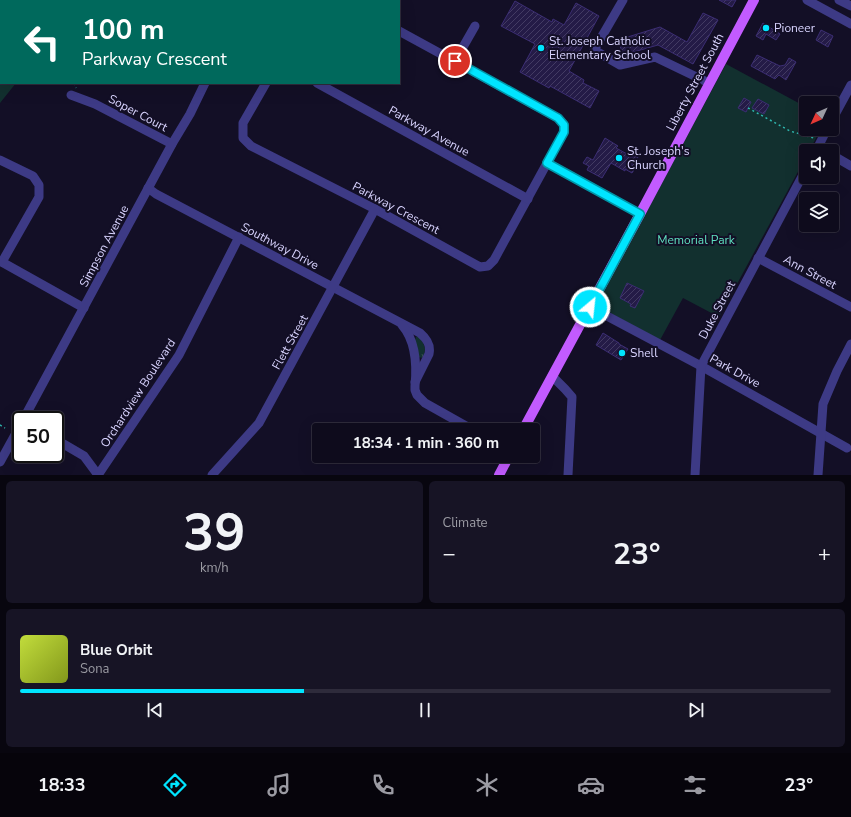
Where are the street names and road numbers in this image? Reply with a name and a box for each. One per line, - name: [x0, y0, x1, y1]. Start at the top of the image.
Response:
- street label: Liberty Street South: [662, 30, 728, 134]
- street label: Soper Court: [106, 91, 171, 136]
- street label: Parkway Avenue: [386, 102, 472, 160]
- street label: Parkway Crescent: [350, 178, 443, 238]
- street label: Simpson Avenue: [76, 202, 132, 290]
- street label: Southway Drive: [238, 219, 322, 273]
- street label: Ann Street: [781, 251, 840, 293]
- street label: Duke Street: [695, 277, 739, 342]
- street label: Flett Street: [268, 311, 312, 372]
- street label: Orchardview Boulevard: [97, 335, 179, 451]
- street label: Park Drive: [707, 351, 763, 391]

